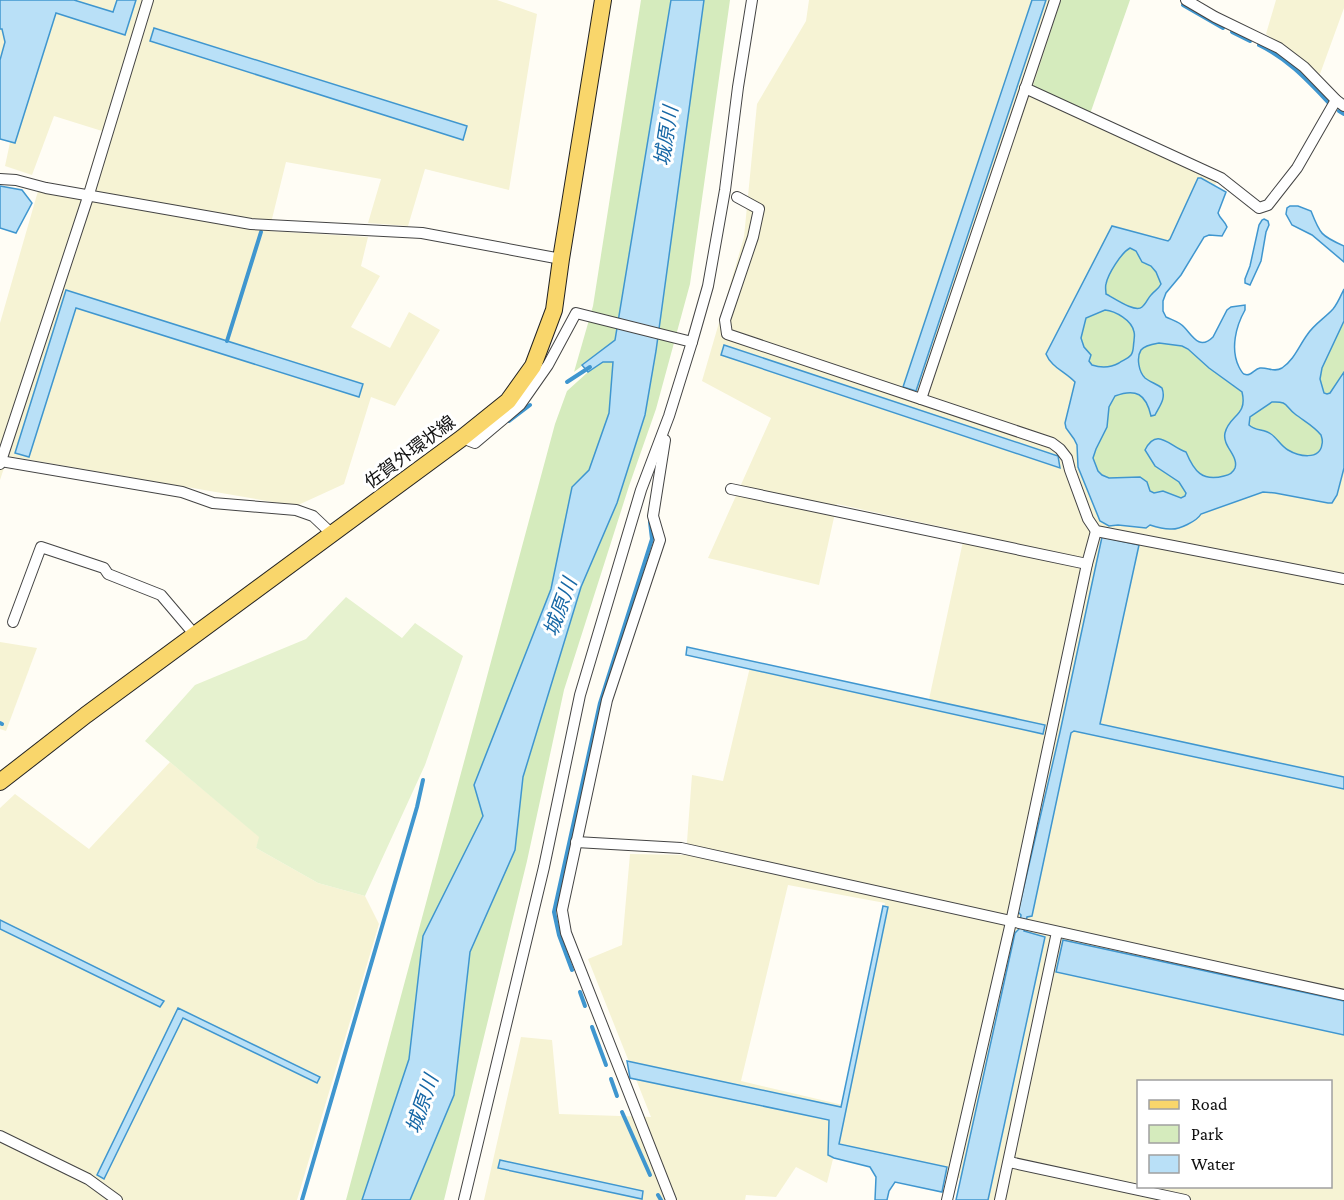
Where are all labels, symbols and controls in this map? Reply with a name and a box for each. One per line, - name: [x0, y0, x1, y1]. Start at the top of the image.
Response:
- water label: 城原川: [650, 103, 682, 167]
- street label: 佐賀外環状線: [361, 412, 459, 492]
- water label: 城原川: [539, 573, 581, 639]
- water label: 城原川: [402, 1070, 443, 1136]
- legend: [1137, 1080, 1332, 1188]
- text: Road: [1191, 1094, 1228, 1114]
- text: Park: [1191, 1124, 1223, 1144]
- text: Water: [1191, 1154, 1236, 1174]

